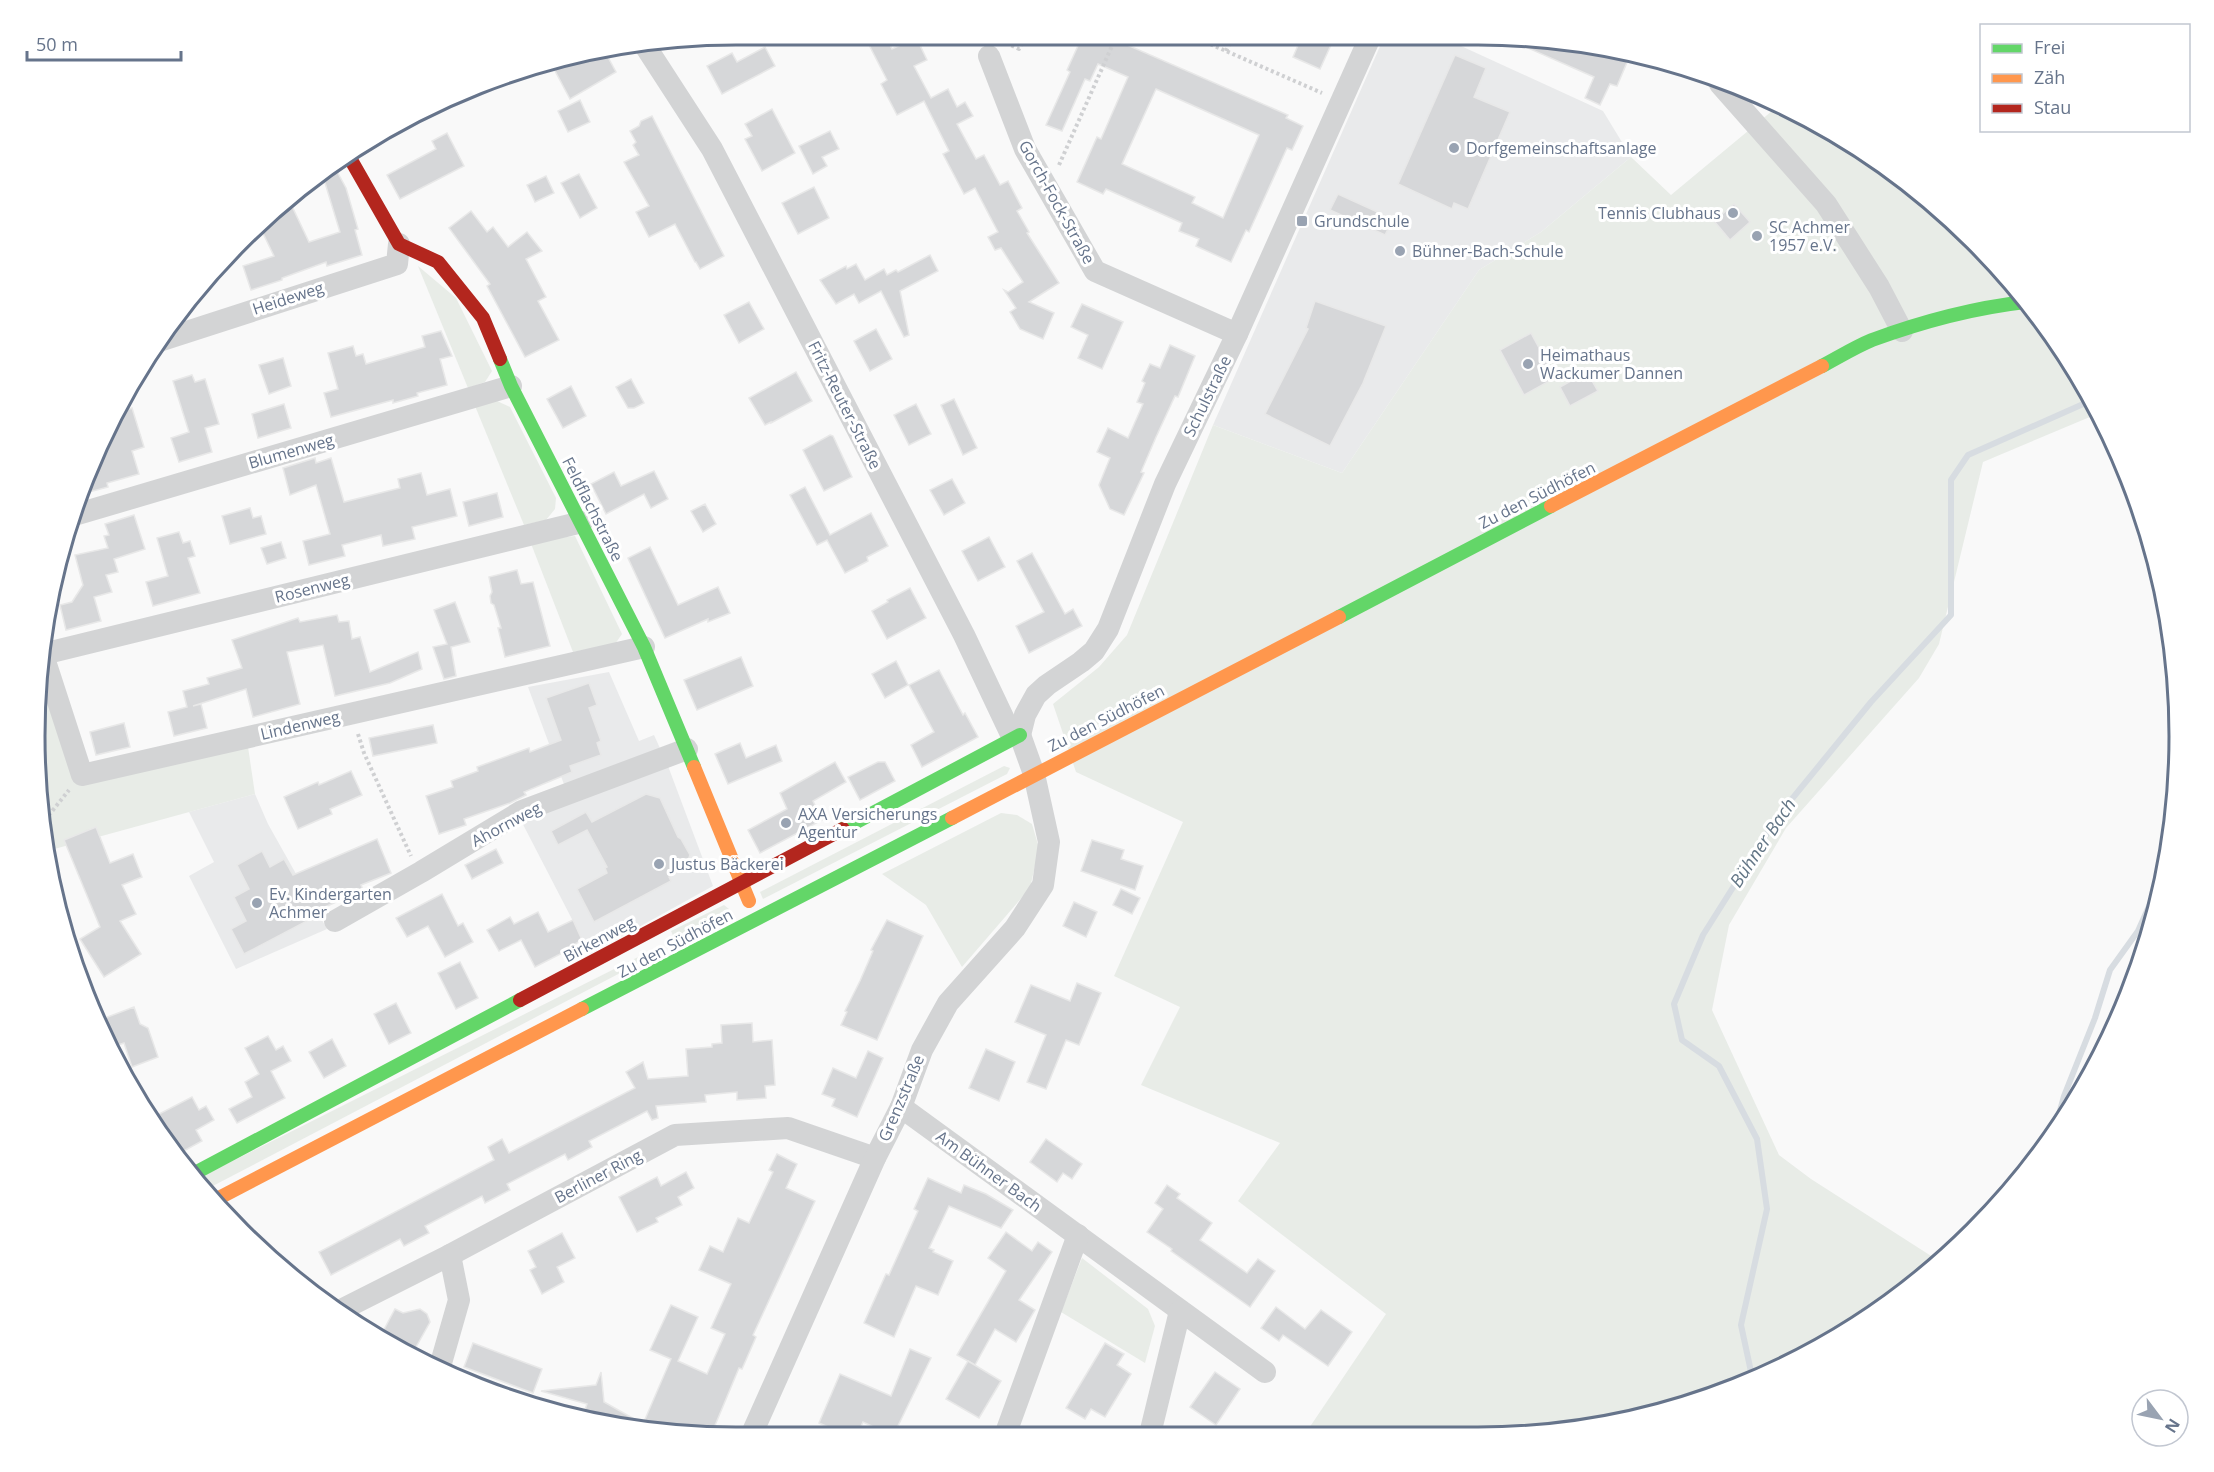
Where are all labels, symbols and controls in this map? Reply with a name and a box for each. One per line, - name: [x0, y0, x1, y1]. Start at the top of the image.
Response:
- scale bar: [27, 24, 182, 62]
- legend: [1980, 24, 2190, 132]
- text: 50 m: [36, 32, 78, 56]
- text: Frei: [2034, 35, 2065, 59]
- text: Zäh: [2034, 65, 2065, 89]
- text: Stau: [2034, 95, 2071, 119]
- street label: Gorch-Fock-Straße: [1014, 136, 1100, 268]
- place label: Dorfgemeinschaftsanlage: [1466, 137, 1657, 159]
- marker: Dorfgemeinschaftsanlage: [1447, 141, 1461, 155]
- place label: Tennis Clubhaus: [1598, 202, 1721, 224]
- marker: Tennis Clubhaus: [1726, 206, 1740, 220]
- place label: Grundschule: [1314, 210, 1410, 232]
- marker: Grundschule: [1295, 214, 1309, 228]
- place label: SC Achmer 1957 e.V.: [1769, 216, 1850, 256]
- marker: SC Achmer 1957 e.V.: [1750, 229, 1764, 243]
- place label: Bühner-Bach-Schule: [1412, 240, 1563, 262]
- marker: Bühner-Bach-Schule: [1393, 244, 1407, 258]
- street label: Heideweg: [250, 276, 327, 320]
- street label: Fritz-Reuter-Straße: [803, 337, 887, 473]
- place label: Heimathaus Wackumer Dannen: [1540, 344, 1683, 384]
- street label: Schulstraße: [1178, 352, 1236, 440]
- marker: Heimathaus Wackumer Dannen: [1521, 357, 1535, 371]
- street label: Blumenweg: [246, 428, 337, 474]
- street label: Feldflachstraße: [557, 453, 629, 565]
- street label: Zu den Südhöfen: [1475, 456, 1599, 534]
- street label: Rosenweg: [272, 568, 352, 608]
- street label: Zu den Südhöfen: [1044, 679, 1168, 757]
- street label: Lindenweg: [258, 705, 342, 745]
- water label: Bühner Bach: [1724, 793, 1801, 892]
- street label: Ahornweg: [467, 796, 545, 852]
- place label: AXA Versicherungs Agentur: [798, 803, 937, 843]
- marker: AXA Versicherungs Agentur: [779, 816, 793, 830]
- place label: Justus Bäckerei: [669, 853, 784, 875]
- marker: Justus Bäckerei: [652, 857, 666, 871]
- place label: Ev. Kindergarten Achmer: [269, 883, 392, 923]
- marker: Ev. Kindergarten Achmer: [250, 896, 264, 910]
- street label: Zu den Südhöfen: [613, 903, 737, 983]
- street label: Birkenweg: [559, 911, 639, 967]
- street label: Grenzstraße: [873, 1051, 929, 1145]
- street label: Am Bühner Bach: [932, 1125, 1046, 1217]
- street label: Berliner Ring: [551, 1144, 646, 1208]
- north arrow: [2130, 1388, 2190, 1448]
- text: N: [2160, 1415, 2185, 1437]

